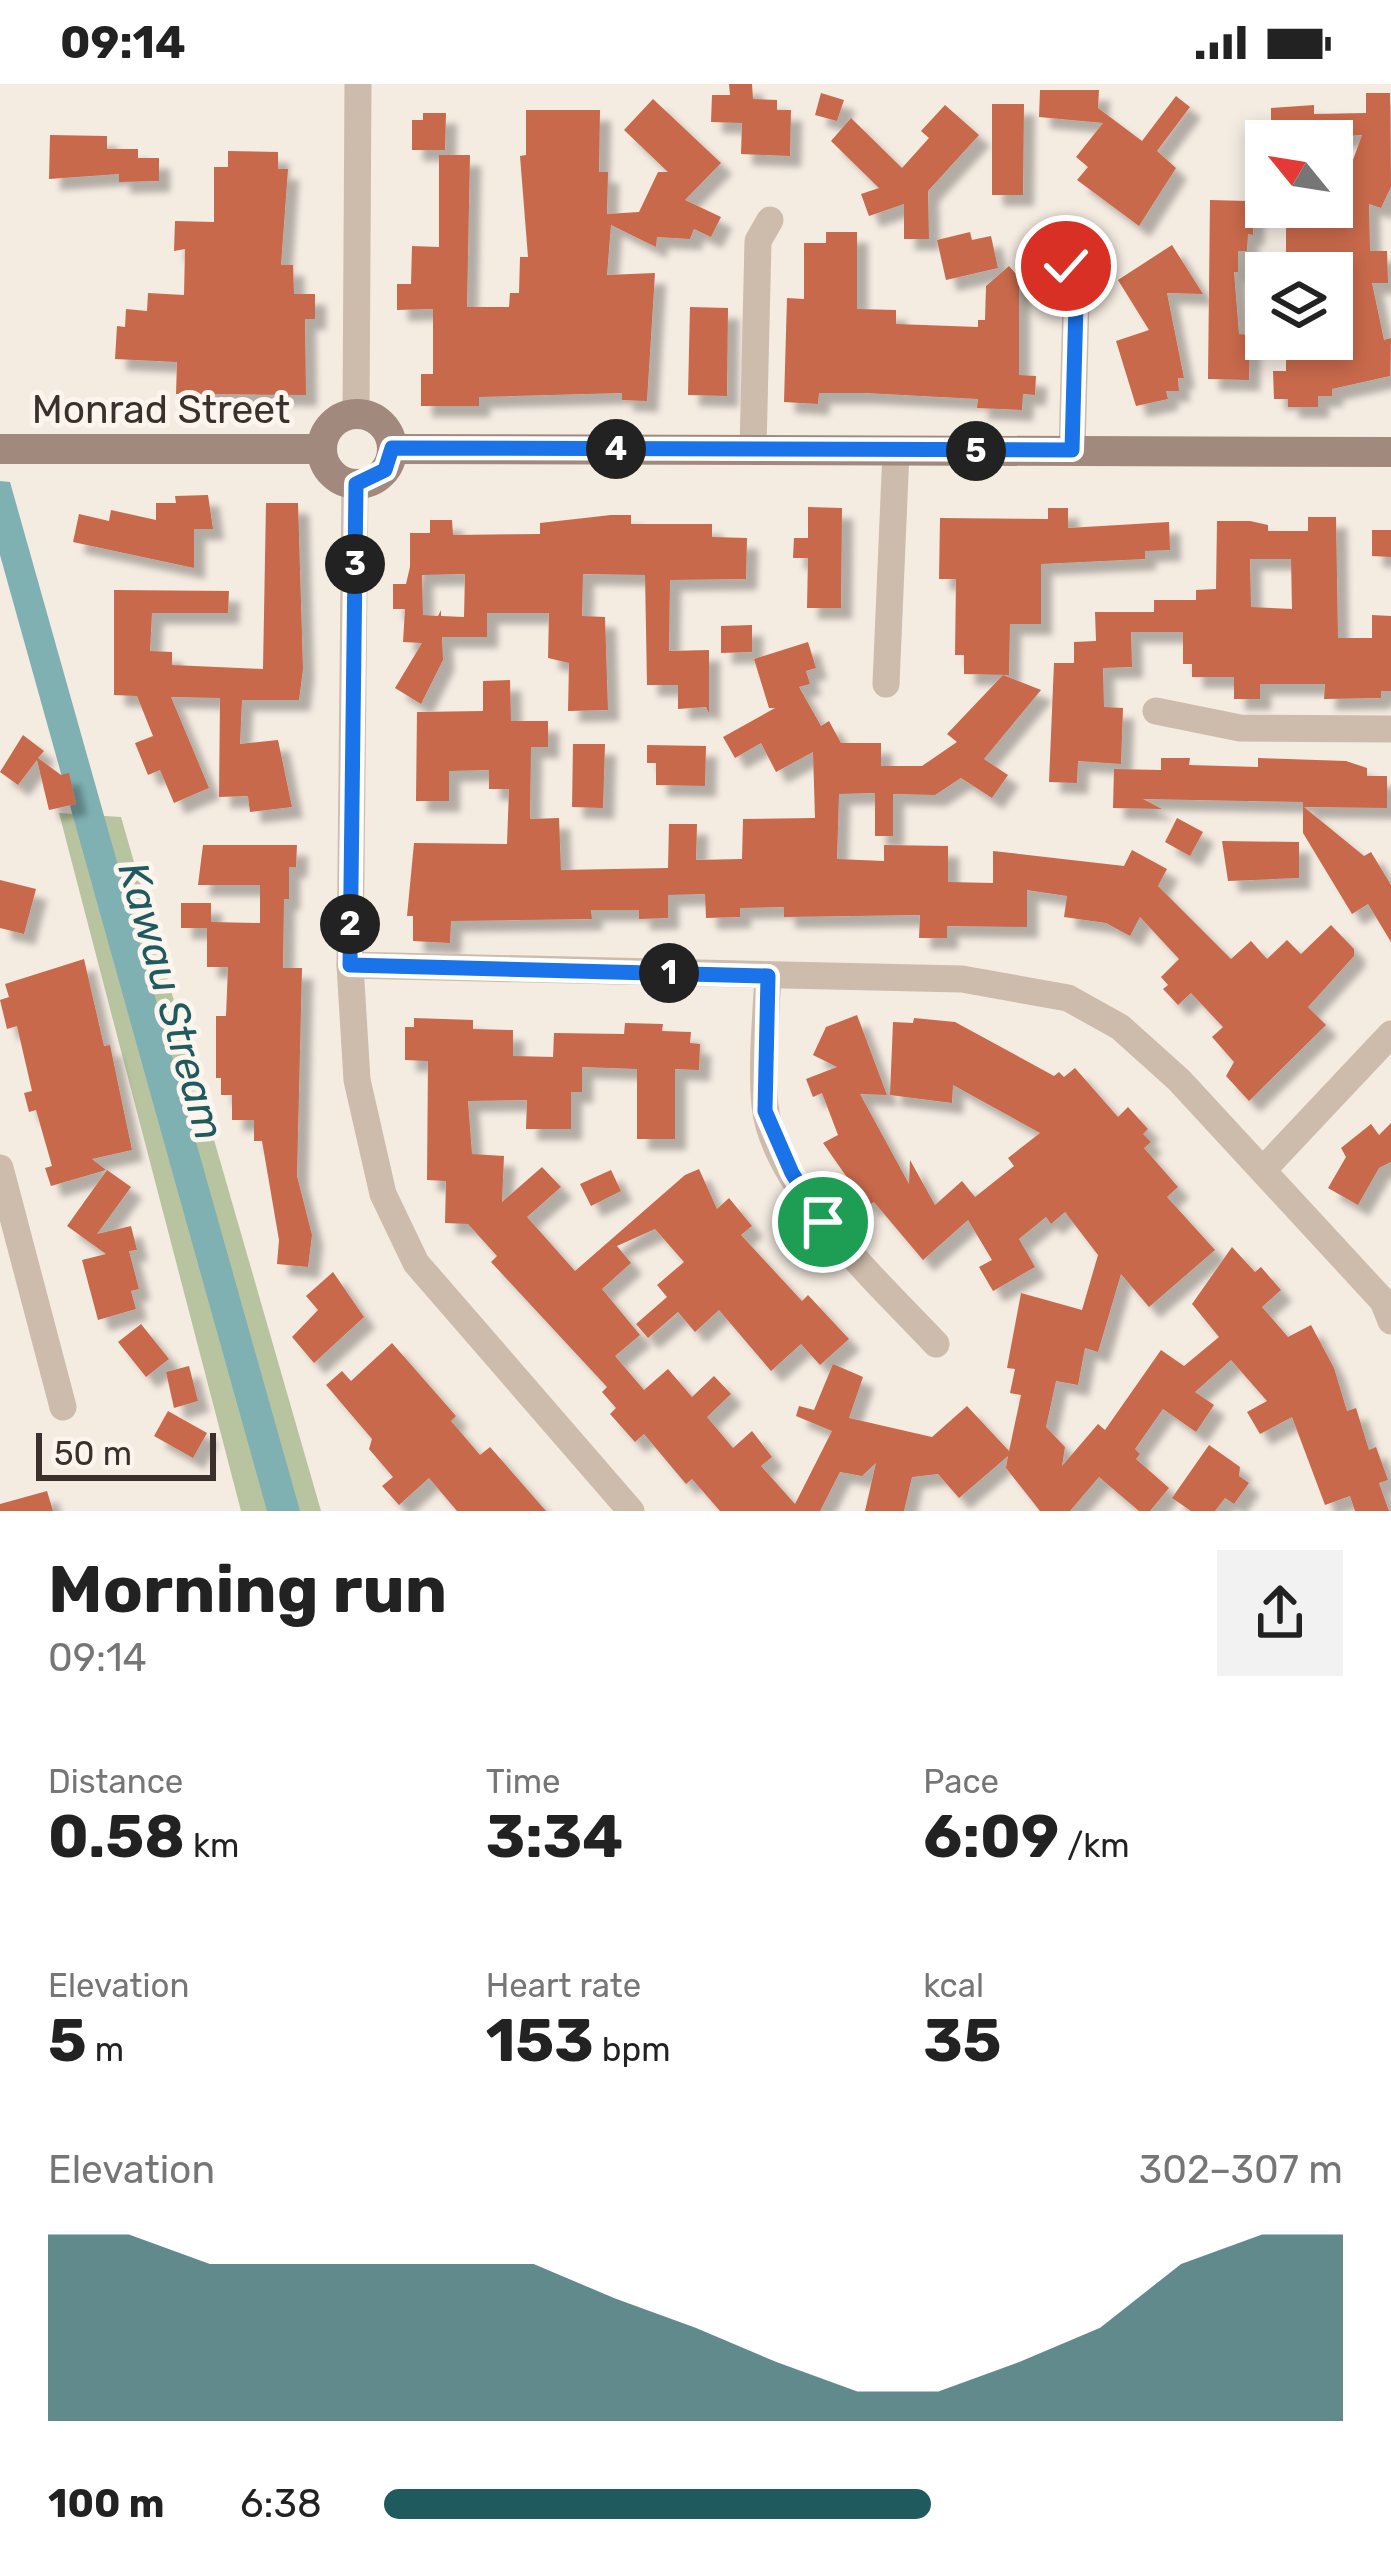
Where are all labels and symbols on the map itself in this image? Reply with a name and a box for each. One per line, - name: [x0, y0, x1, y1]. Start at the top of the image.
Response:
- north arrow: [1245, 120, 1353, 228]
- pin: [1015, 215, 1117, 317]
- street label: Monrad Street: [32, 387, 290, 433]
- pin: 4: [586, 419, 646, 479]
- pin: 5: [946, 421, 1006, 481]
- pin: 3: [325, 534, 385, 594]
- water label: Kawau Stream: [107, 856, 235, 1146]
- pin: 2: [320, 894, 380, 954]
- pin: 1: [639, 943, 699, 1003]
- pin: [772, 1171, 874, 1273]
- scale bar: [36, 1427, 216, 1480]

